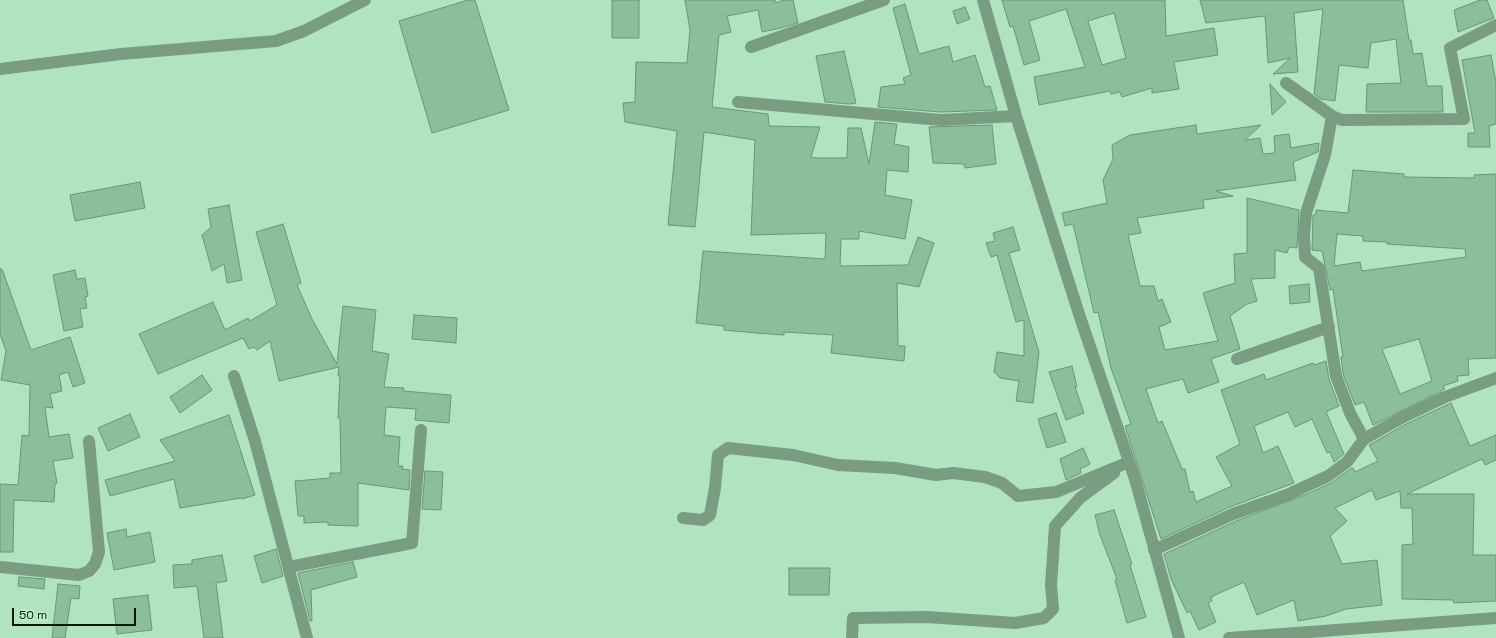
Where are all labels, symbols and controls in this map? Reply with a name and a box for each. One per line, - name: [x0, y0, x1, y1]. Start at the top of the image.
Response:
- scale bar: [14, 600, 138, 626]
- text: 50 m: [19, 607, 47, 623]

